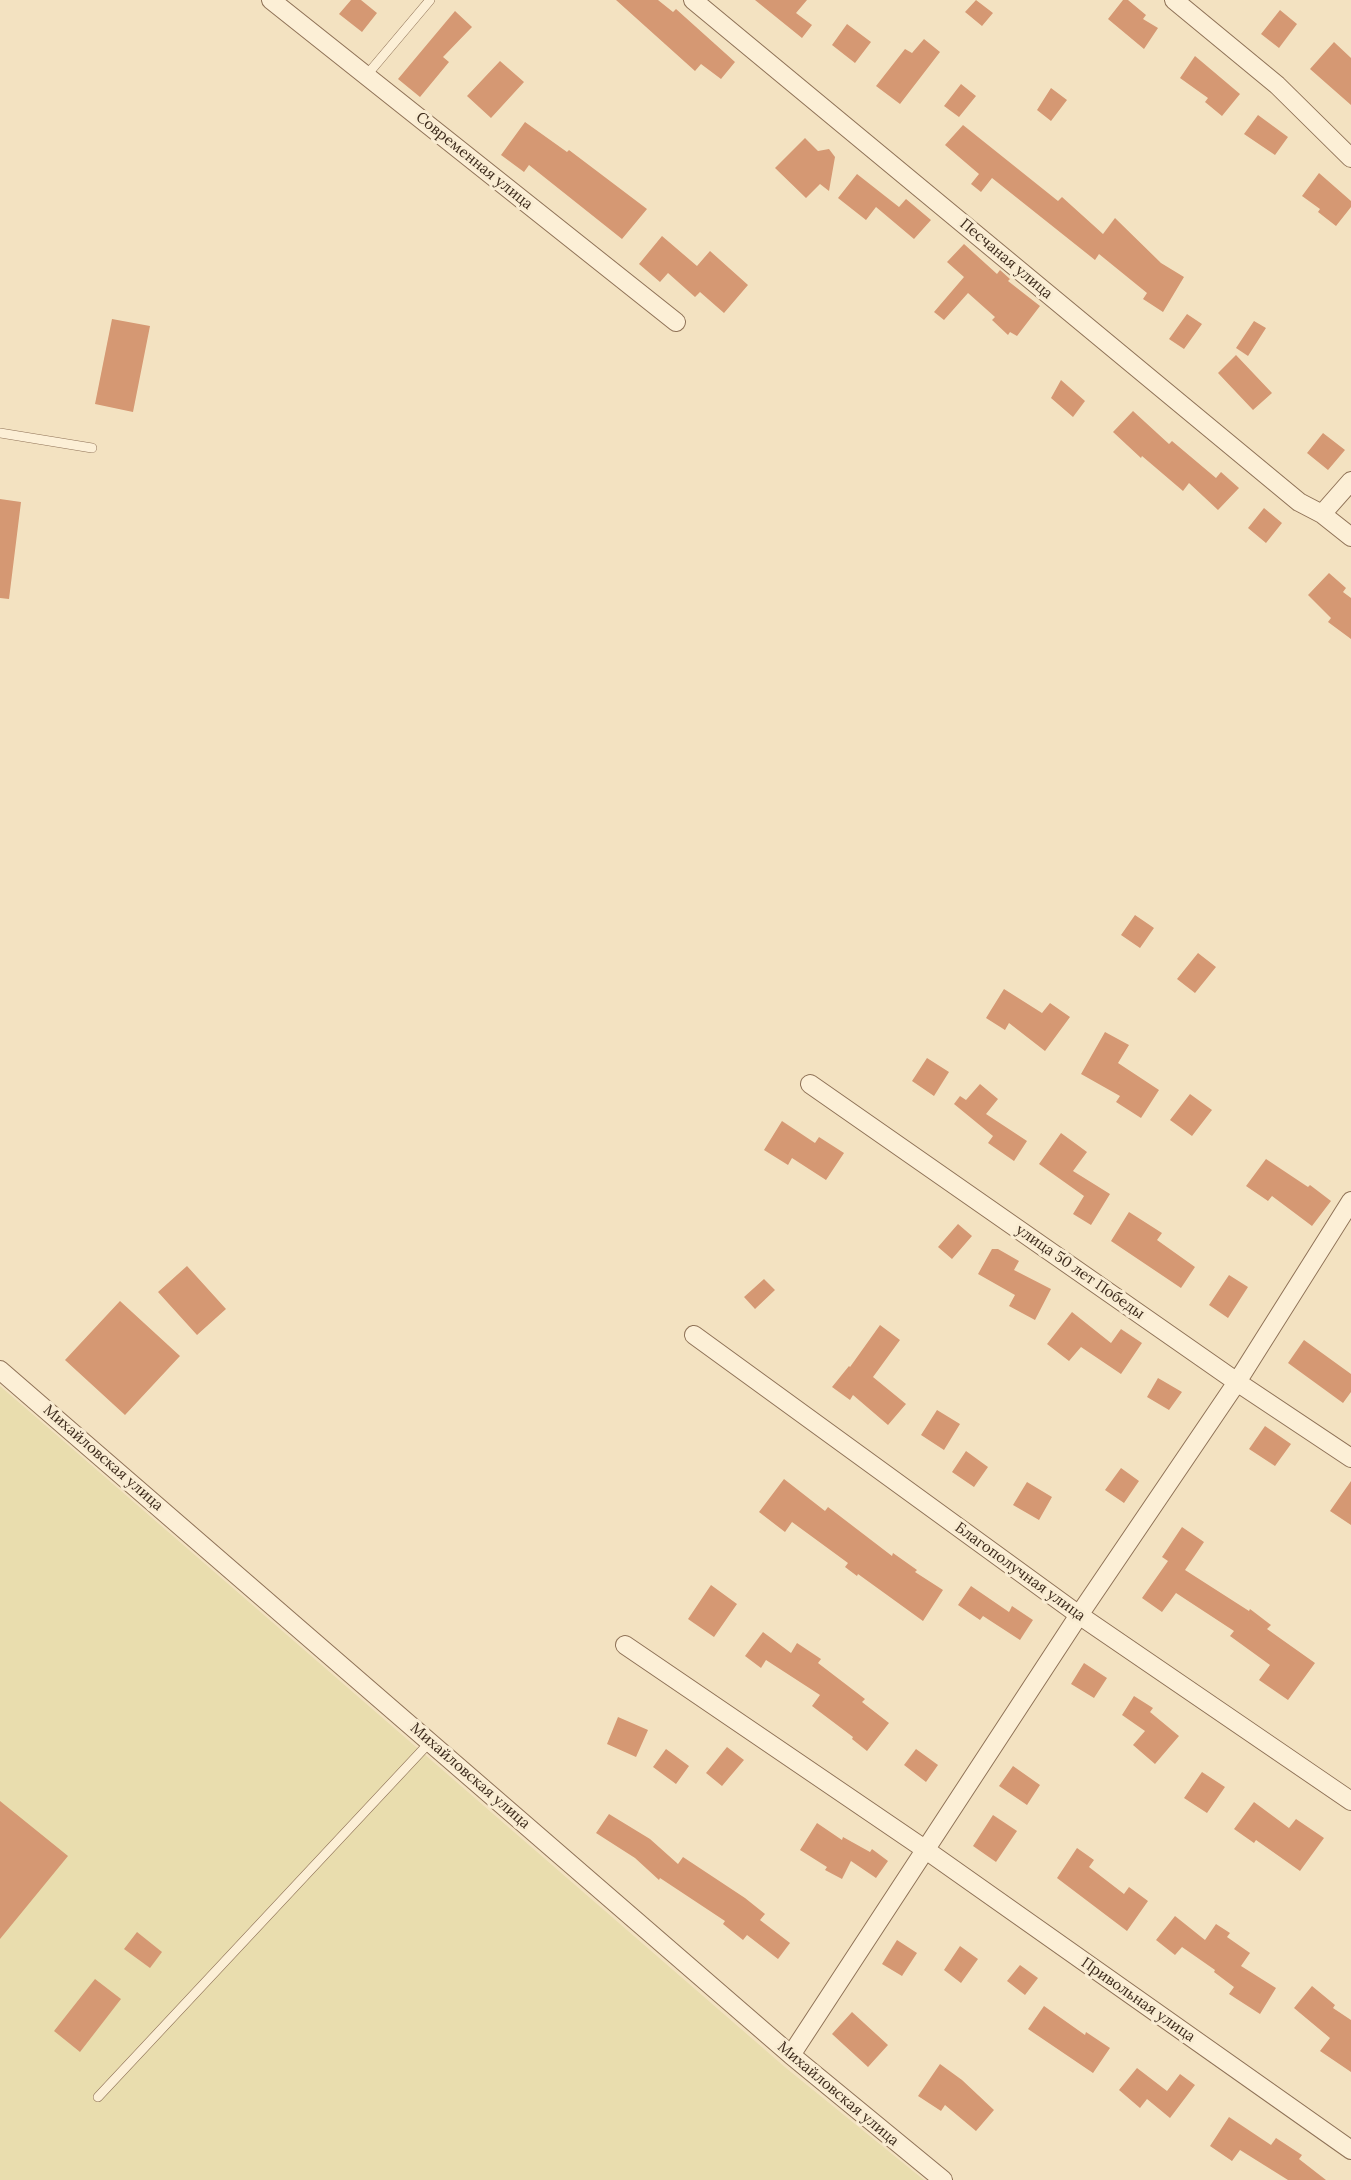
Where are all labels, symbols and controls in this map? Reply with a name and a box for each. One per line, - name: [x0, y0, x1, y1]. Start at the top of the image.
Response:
- street label: Современная улица: [412, 108, 536, 214]
- street label: Песчаная улица: [956, 215, 1056, 303]
- street label: улица 50 лет Победы: [1012, 1221, 1148, 1323]
- street label: Михайловская улица: [39, 1401, 167, 1515]
- street label: Благополучная улица: [951, 1519, 1089, 1625]
- street label: Михайловская улица: [406, 1719, 534, 1833]
- street label: Привольная улица: [1077, 1954, 1199, 2046]
- street label: Михайловская улица: [774, 2038, 902, 2150]

